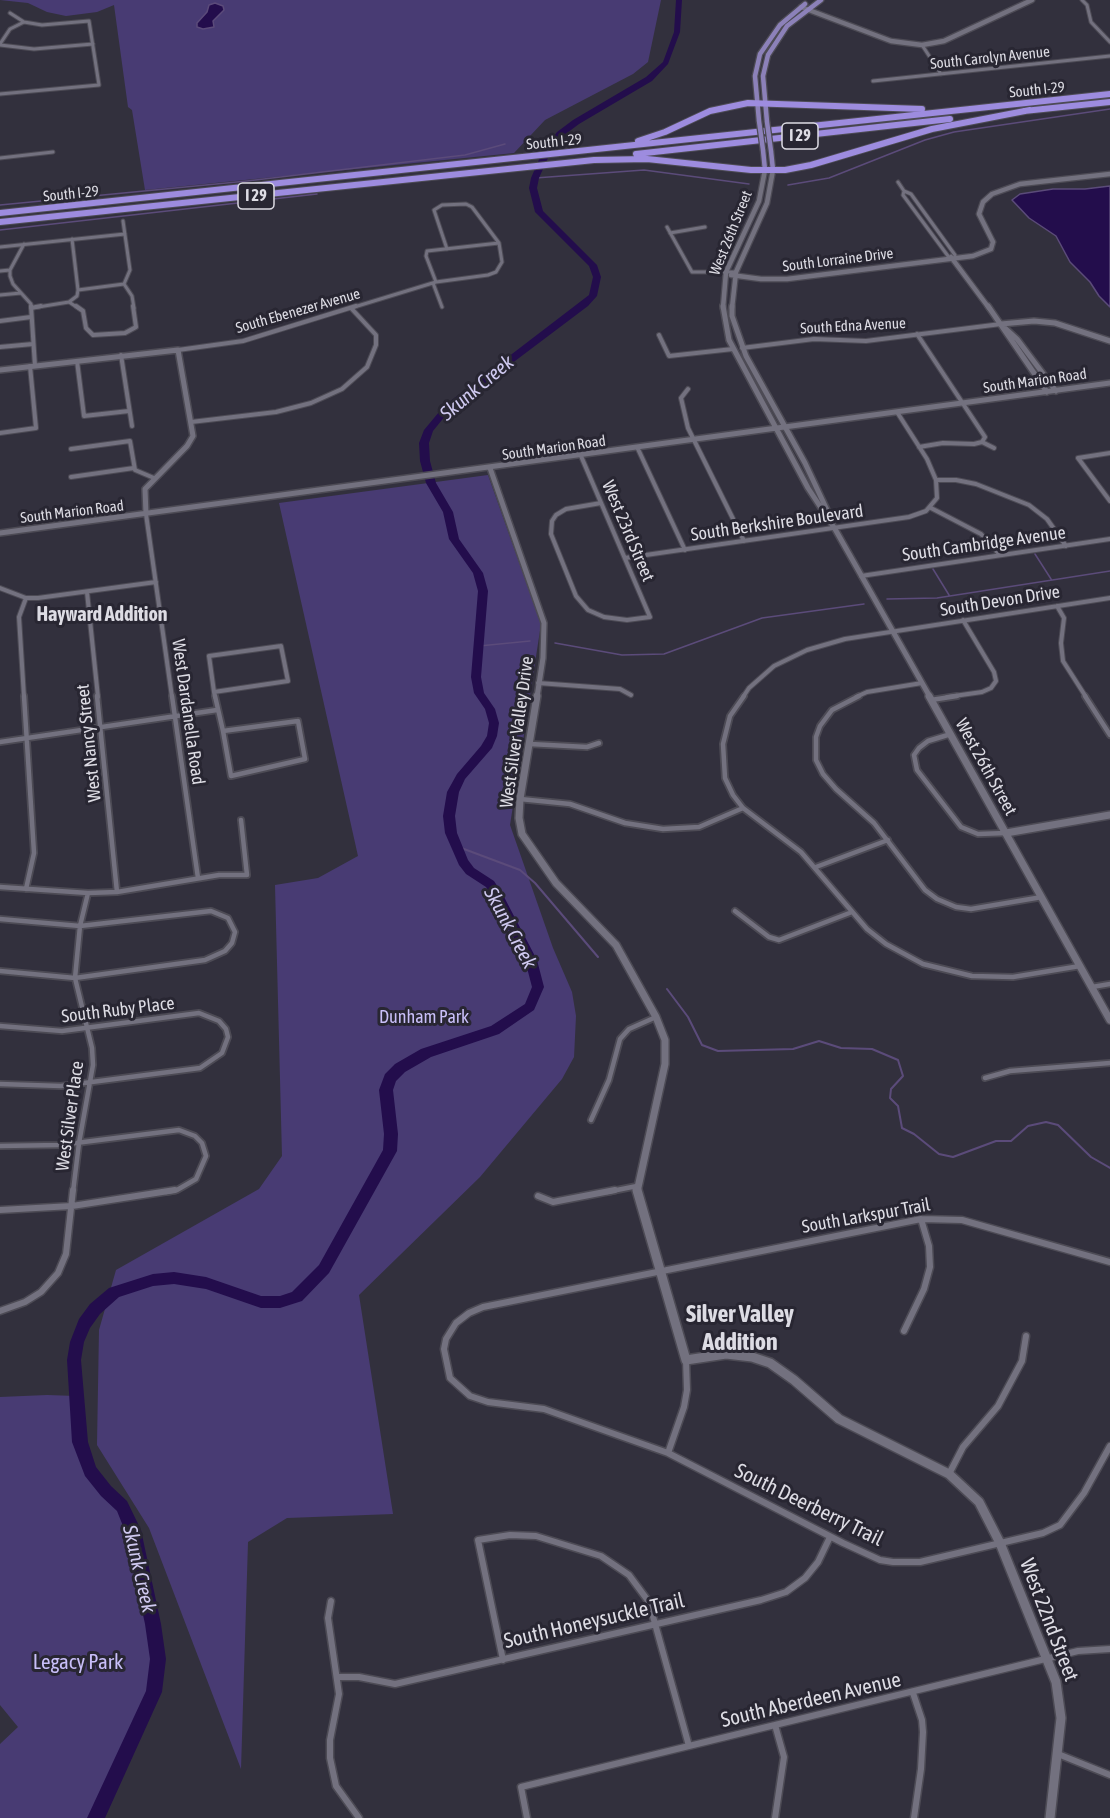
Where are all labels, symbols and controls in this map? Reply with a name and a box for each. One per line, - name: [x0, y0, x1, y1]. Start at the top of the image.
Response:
- street label: South Carolyn Avenue: [929, 43, 1051, 73]
- street label: South I-29: [1008, 78, 1066, 102]
- road number: I 29: [782, 123, 818, 149]
- street label: South I-29: [525, 130, 583, 154]
- street label: South I-29: [42, 182, 100, 206]
- road number: I 29: [238, 183, 274, 209]
- street label: West 26th Street: [706, 188, 756, 278]
- street label: South Lorraine Drive: [782, 244, 894, 276]
- street label: South Ebenezer Avenue: [234, 285, 362, 337]
- street label: South Edna Avenue: [800, 314, 906, 338]
- water label: Skunk Creek: [435, 350, 519, 426]
- street label: South Marion Road: [982, 365, 1088, 397]
- street label: South Marion Road: [501, 432, 607, 464]
- street label: West 23rd Street: [597, 477, 659, 585]
- street label: South Marion Road: [19, 497, 125, 527]
- street label: South Berkshire Boulevard: [689, 500, 865, 546]
- street label: South Cambridge Avenue: [901, 522, 1067, 566]
- street label: South Devon Drive: [939, 581, 1061, 621]
- district label: Hayward Addition: [36, 603, 168, 627]
- street label: West Dardanella Road: [167, 638, 209, 786]
- street label: West Silver Valley Drive: [496, 655, 538, 809]
- street label: West Nancy Street: [72, 683, 106, 803]
- street label: West 26th Street: [951, 715, 1021, 819]
- water label: Skunk Creek: [479, 883, 541, 973]
- street label: South Ruby Place: [60, 992, 176, 1028]
- park label: Dunham Park: [379, 1006, 469, 1028]
- street label: West Silver Place: [52, 1060, 88, 1172]
- street label: South Larkspur Trail: [800, 1194, 932, 1238]
- district label: Silver Valley Addition: [686, 1300, 794, 1356]
- street label: South Deerberry Trail: [731, 1458, 887, 1552]
- water label: Skunk Creek: [117, 1523, 161, 1615]
- street label: West 22nd Street: [1014, 1555, 1084, 1685]
- street label: South Honeysuckle Trail: [501, 1588, 687, 1654]
- park label: Legacy Park: [33, 1649, 123, 1675]
- street label: South Aberdeen Avenue: [719, 1667, 903, 1733]

